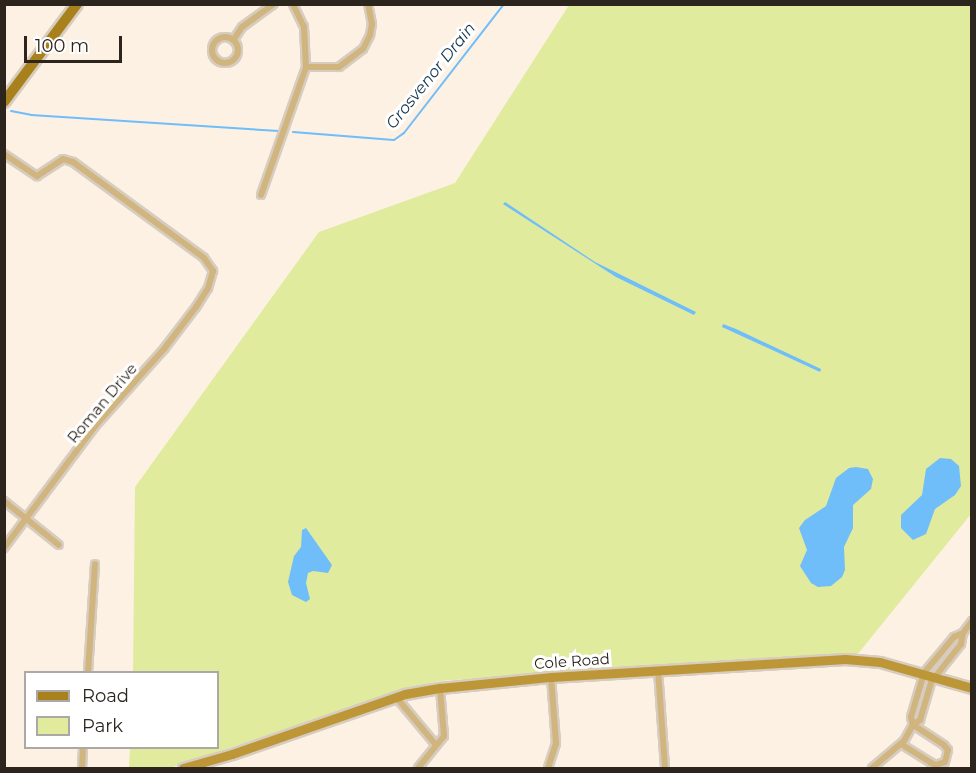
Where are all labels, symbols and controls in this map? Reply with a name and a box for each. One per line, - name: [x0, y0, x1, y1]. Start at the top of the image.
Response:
- water label: Grosvenor Drain: [382, 19, 480, 133]
- scale bar: [27, 24, 124, 62]
- text: 100 m: [35, 35, 89, 57]
- street label: Roman Drive: [63, 360, 141, 446]
- street label: Cole Road: [533, 649, 611, 673]
- legend: [24, 671, 219, 749]
- text: Road: [82, 685, 129, 707]
- text: Park: [82, 715, 123, 737]

